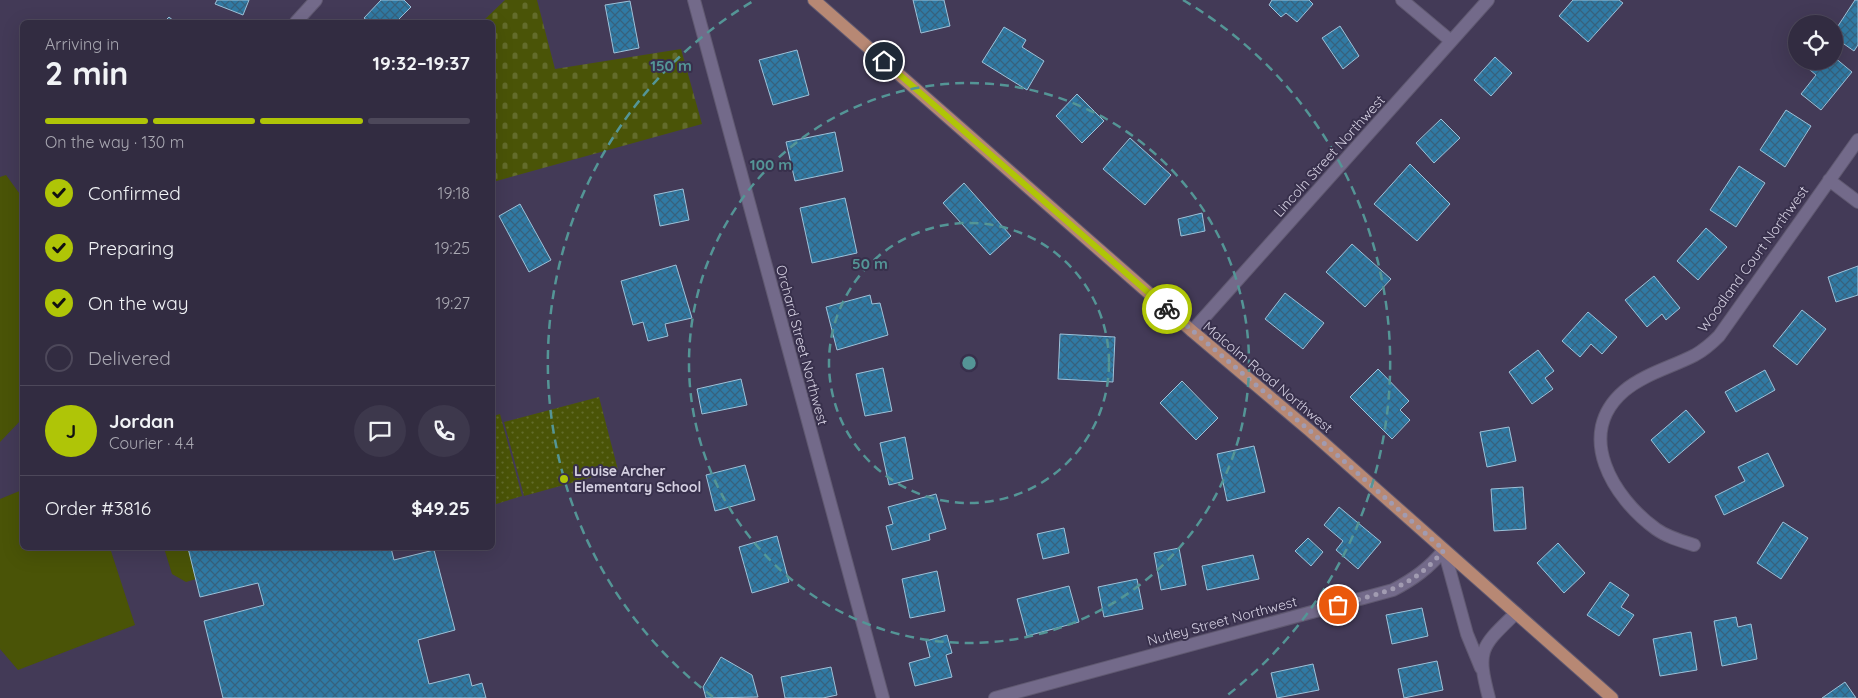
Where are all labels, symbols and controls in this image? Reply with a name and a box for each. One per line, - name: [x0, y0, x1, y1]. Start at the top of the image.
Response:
- map controls: [1788, 15, 1843, 70]
- button: locate: [1788, 15, 1843, 70]
- text: Arriving in: [45, 34, 119, 54]
- pin: [863, 40, 905, 82]
- icon: home: [870, 47, 898, 75]
- text: 19:32–19:37: [373, 51, 470, 75]
- text: 2 min: [45, 53, 128, 93]
- text: 150 m: [650, 56, 692, 75]
- street label: Lincoln Street Northwest: [1269, 91, 1389, 221]
- text: On the way · 130 m: [45, 132, 184, 152]
- text: 100 m: [750, 155, 792, 174]
- icon: check: [45, 179, 73, 207]
- text: Confirmed: [88, 181, 181, 205]
- street label: Woodland Court Northwest: [1694, 182, 1812, 336]
- text: 19:18: [438, 183, 470, 203]
- icon: check: [45, 234, 73, 262]
- text: Preparing: [88, 236, 174, 260]
- text: 19:25: [435, 238, 470, 258]
- text: 50 m: [852, 254, 888, 273]
- street label: Orchard Street Northwest: [772, 263, 832, 427]
- courier: [1142, 284, 1192, 334]
- icon: check: [45, 289, 73, 317]
- text: On the way: [88, 291, 189, 315]
- text: 19:27: [435, 293, 470, 313]
- icon: bike: [1153, 295, 1181, 323]
- street label: Malcolm Road Northwest: [1200, 317, 1337, 437]
- text: Delivered: [88, 346, 171, 370]
- centre of rings: [960, 354, 978, 372]
- button: chat: [354, 405, 406, 457]
- button: phone: [418, 405, 470, 457]
- text: Jordan: [109, 409, 174, 433]
- text: J: [66, 419, 76, 443]
- text: Courier · 4.4: [109, 433, 194, 453]
- place label: Louise Archer Elementary School: [574, 462, 701, 496]
- marker: Louise Archer Elementary School: [558, 473, 570, 485]
- text: Order #3816: [45, 496, 151, 520]
- text: $49.25: [411, 496, 470, 520]
- pin: [1317, 584, 1359, 626]
- icon: bag: [1324, 591, 1352, 619]
- street label: Nutley Street Northwest: [1145, 592, 1299, 650]

